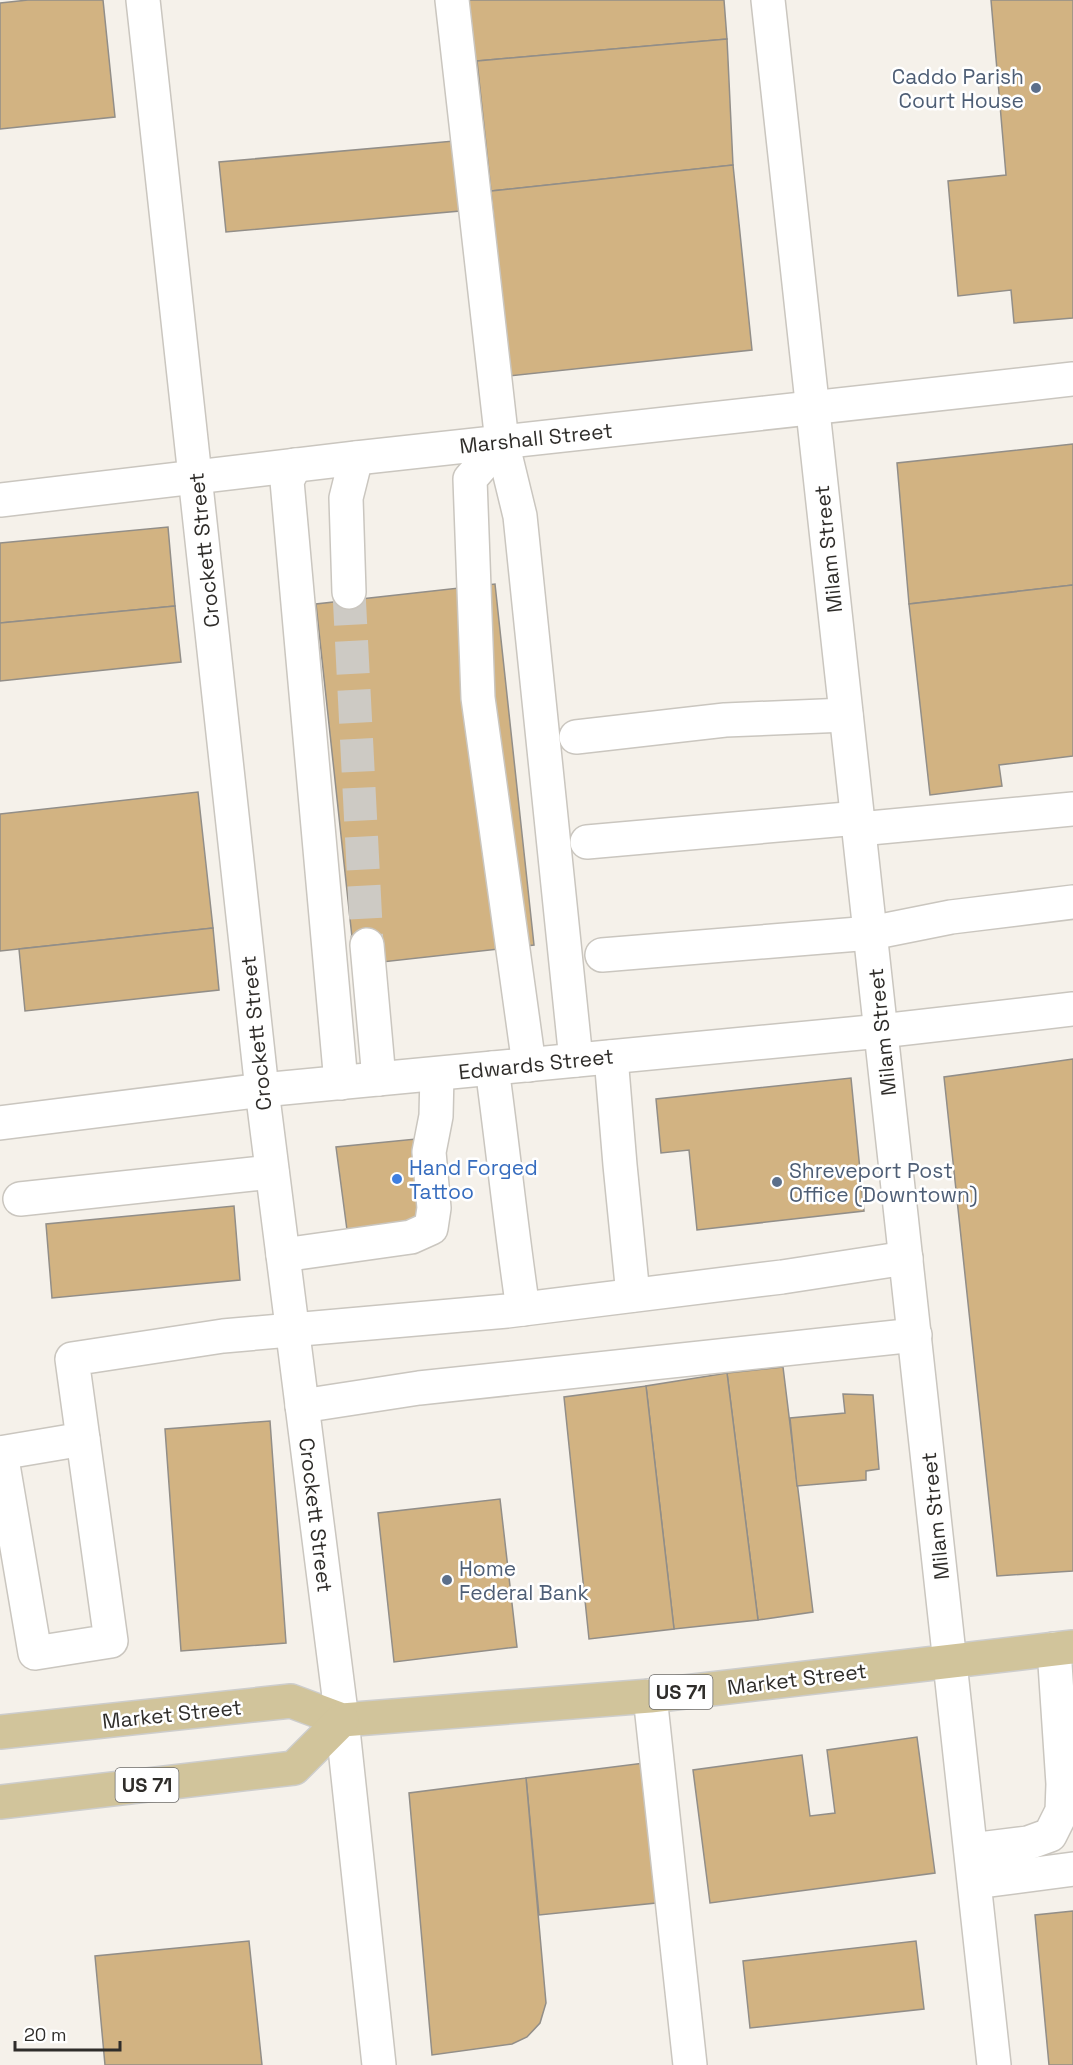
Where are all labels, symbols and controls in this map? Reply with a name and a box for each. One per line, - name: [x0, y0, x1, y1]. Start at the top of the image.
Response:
- place label: Caddo Parish Court House: [892, 63, 1024, 114]
- marker: Caddo Parish Court House: [1029, 81, 1043, 95]
- street label: Marshall Street: [458, 417, 614, 459]
- street label: Crockett Street: [182, 471, 226, 629]
- street label: Milam Street: [808, 484, 848, 614]
- street label: Crockett Street: [234, 954, 278, 1112]
- street label: Milam Street: [862, 967, 902, 1097]
- street label: Edwards Street: [457, 1042, 615, 1086]
- place label: Hand Forged Tattoo: [409, 1154, 538, 1205]
- place label: Shreveport Post Office (Downtown): [789, 1157, 978, 1208]
- marker: Hand Forged Tattoo: [390, 1172, 404, 1186]
- marker: Shreveport Post Office (Downtown): [770, 1175, 784, 1189]
- street label: Crockett Street: [293, 1436, 339, 1594]
- street label: Milam Street: [915, 1451, 955, 1581]
- place label: Home Federal Bank: [459, 1555, 589, 1606]
- marker: Home Federal Bank: [440, 1573, 454, 1587]
- street label: Market Street: [726, 1657, 868, 1701]
- road number: US 71: [650, 1675, 712, 1709]
- street label: Market Street: [101, 1693, 243, 1735]
- road number: US 71: [116, 1768, 178, 1802]
- scale bar: [15, 2014, 120, 2052]
- text: 20 m: [24, 2023, 67, 2046]

